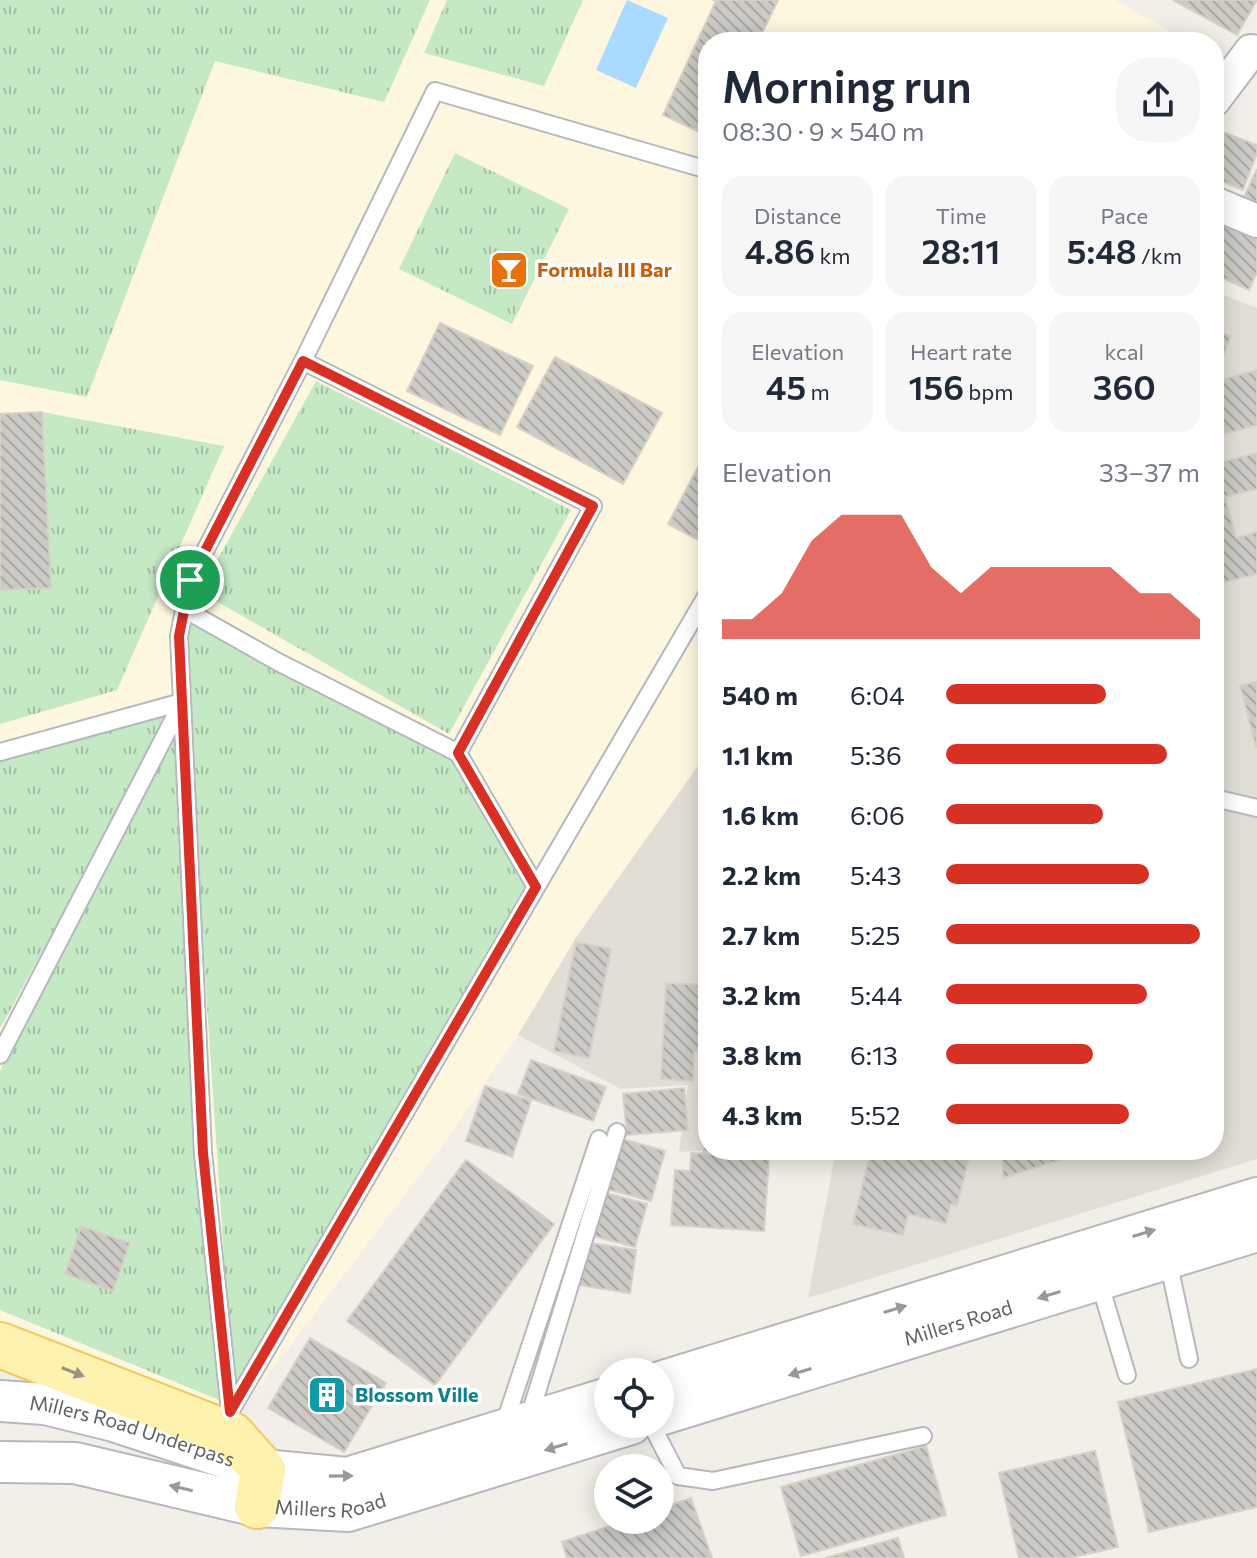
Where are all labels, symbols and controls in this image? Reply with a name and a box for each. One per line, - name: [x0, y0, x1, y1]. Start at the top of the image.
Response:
- text: Morning run: [722, 58, 972, 112]
- button: share: [1116, 58, 1200, 142]
- text: 08:30 · 9 × 540 m: [722, 115, 924, 146]
- text: Distance: [754, 202, 841, 229]
- text: Time: [936, 202, 986, 229]
- text: Pace: [1100, 202, 1148, 229]
- text: 4.86: [745, 229, 815, 271]
- text: 28:11: [922, 229, 1000, 271]
- text: 5:48: [1067, 229, 1137, 271]
- text: km: [815, 242, 851, 269]
- text: /km: [1137, 242, 1182, 269]
- bar icon: Formula III Bar: [488, 249, 530, 291]
- place label: Formula III Bar: [537, 257, 672, 281]
- text: Elevation: [751, 338, 844, 365]
- text: Heart rate: [910, 338, 1012, 365]
- text: kcal: [1105, 338, 1144, 365]
- text: 45: [766, 365, 806, 407]
- text: 156: [908, 365, 964, 407]
- text: 360: [1093, 365, 1156, 407]
- text: m: [806, 378, 830, 405]
- text: bpm: [964, 378, 1014, 405]
- text: Elevation: [722, 456, 832, 487]
- text: 33–37 m: [1099, 456, 1200, 487]
- pin: [156, 546, 224, 614]
- icon: arrive: [168, 558, 212, 602]
- text: 540 m: [722, 679, 798, 710]
- text: 6:04: [850, 679, 904, 710]
- text: 1.1 km: [722, 739, 793, 770]
- text: 5:36: [850, 739, 902, 770]
- text: 1.6 km: [722, 799, 799, 830]
- text: 6:06: [850, 799, 905, 830]
- text: 2.2 km: [722, 859, 801, 890]
- text: 5:43: [850, 859, 902, 890]
- text: 2.7 km: [722, 919, 800, 950]
- text: 5:25: [850, 919, 900, 950]
- text: 3.2 km: [722, 979, 801, 1010]
- text: 5:44: [850, 979, 902, 1010]
- text: 3.8 km: [722, 1039, 802, 1070]
- text: 6:13: [850, 1039, 898, 1070]
- text: 4.3 km: [722, 1099, 802, 1130]
- text: 5:52: [850, 1099, 900, 1130]
- one-way arrow: [1132, 1226, 1156, 1238]
- one-way arrow: [1036, 1289, 1060, 1302]
- street label: Millers Road: [901, 1294, 1015, 1350]
- one-way arrow: [883, 1302, 907, 1315]
- map controls: [594, 1358, 674, 1534]
- button: locate: [594, 1358, 674, 1438]
- one-way arrow: [788, 1366, 812, 1379]
- one-way arrow: [61, 1367, 85, 1379]
- building icon: Blossom Ville: [306, 1374, 348, 1416]
- place label: Blossom Ville: [355, 1382, 478, 1406]
- street label: Millers Road Underpass: [29, 1390, 238, 1471]
- one-way arrow: [544, 1441, 568, 1454]
- button: layers: [594, 1454, 674, 1534]
- one-way arrow: [328, 1469, 354, 1482]
- one-way arrow: [169, 1482, 194, 1494]
- street label: Millers Road: [274, 1487, 389, 1522]

